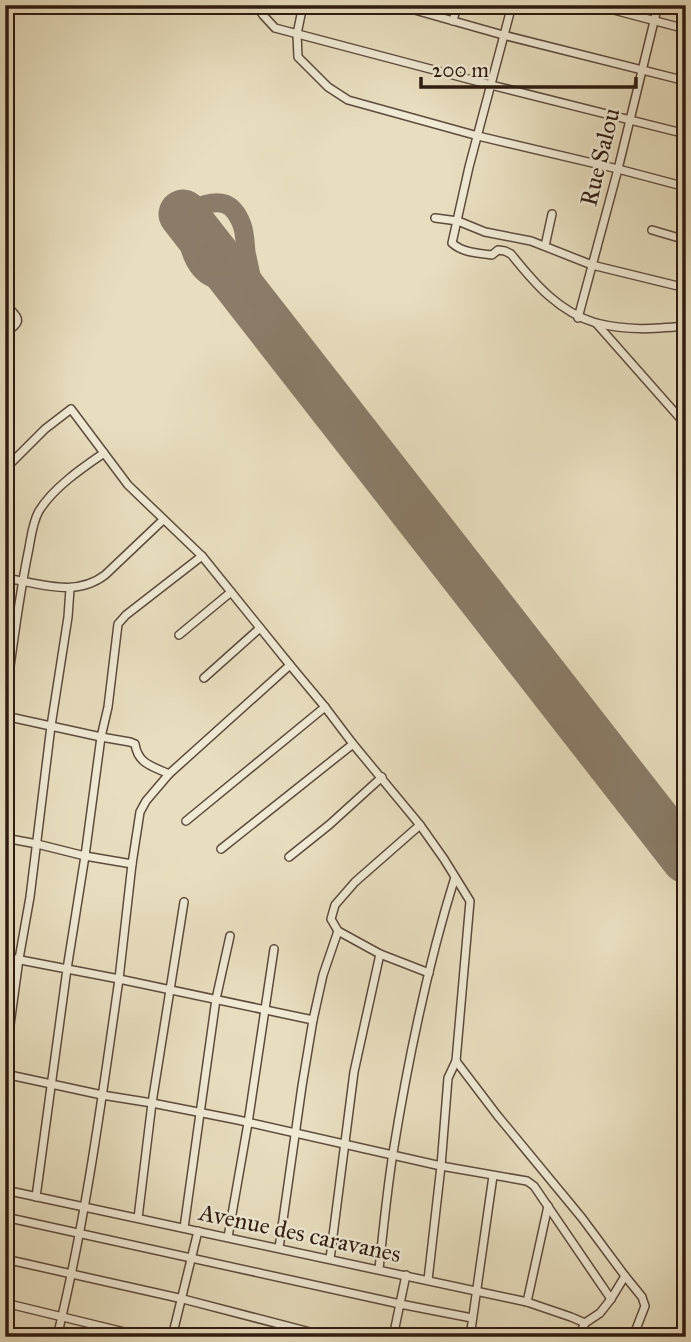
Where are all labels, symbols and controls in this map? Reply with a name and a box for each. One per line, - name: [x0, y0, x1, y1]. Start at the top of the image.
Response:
- scale bar: [421, 46, 637, 90]
- text: 200 m: [432, 57, 489, 83]
- street label: Rue Salou: [573, 105, 627, 209]
- street label: Avenue des caravanes: [195, 1197, 404, 1269]

